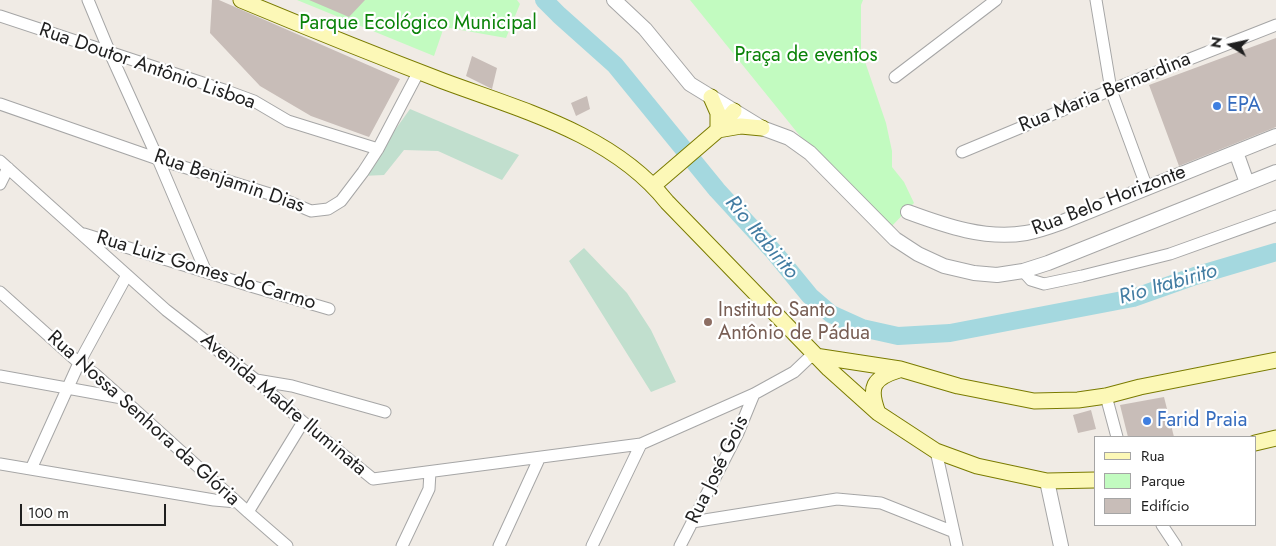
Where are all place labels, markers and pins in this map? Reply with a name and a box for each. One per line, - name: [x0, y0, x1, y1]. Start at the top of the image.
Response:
- place label: EPA: [1227, 94, 1261, 118]
- marker: EPA: [1211, 100, 1223, 112]
- place label: Instituto Santo Antônio de Pádua: [718, 299, 870, 346]
- marker: Instituto Santo Antônio de Pádua: [702, 316, 714, 328]
- place label: Farid Praia: [1157, 409, 1247, 433]
- marker: Farid Praia: [1141, 415, 1153, 427]

